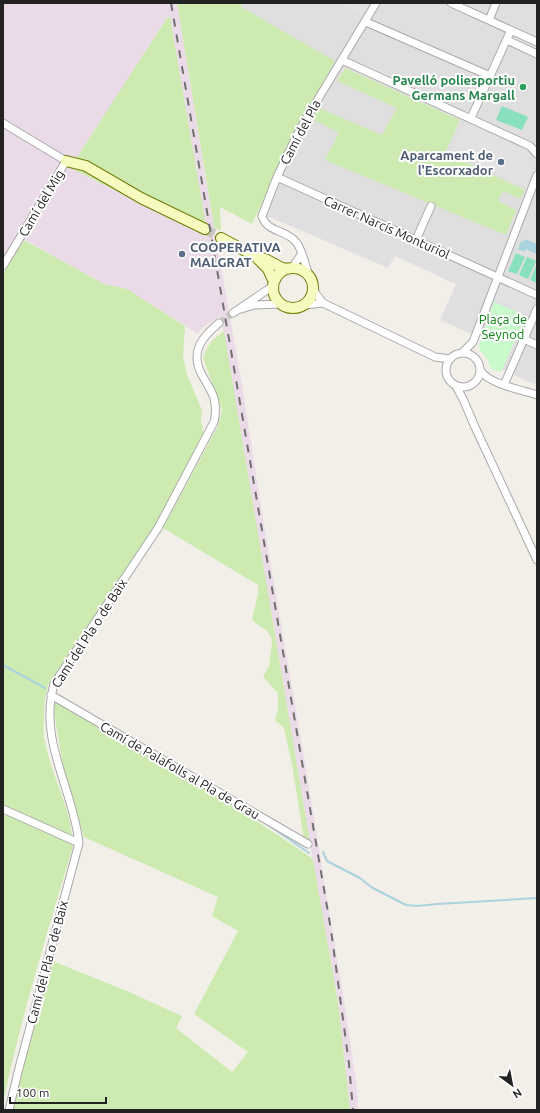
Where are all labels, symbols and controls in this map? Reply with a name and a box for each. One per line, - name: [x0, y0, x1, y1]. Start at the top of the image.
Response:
- place label: Pavelló poliesportiu Germans Margall: [392, 73, 515, 102]
- marker: Pavelló poliesportiu Germans Margall: [518, 82, 528, 92]
- street label: Camí del Pla: [277, 97, 323, 167]
- place label: Aparcament de l'Escorxador: [400, 148, 494, 177]
- marker: Aparcament de l'Escorxador: [496, 157, 506, 167]
- street label: Camí del Mig: [16, 167, 66, 239]
- street label: Carrer Narcís Monturiol: [322, 193, 453, 261]
- place label: COOPERATIVA MALGRAT: [190, 240, 282, 269]
- marker: COOPERATIVA MALGRAT: [177, 249, 187, 259]
- park label: Plaça de Seynod: [479, 312, 527, 341]
- street label: Camí del Pla o de Baix: [49, 576, 130, 690]
- street label: Camí de Palafolls al Pla de Grau: [98, 719, 262, 821]
- street label: Camí del Pla o de Baix: [24, 898, 70, 1025]
- north arrow: [492, 1065, 532, 1105]
- scale bar: [10, 1079, 106, 1105]
- text: 100 m: [16, 1086, 49, 1099]
- text: N: [511, 1086, 524, 1101]

